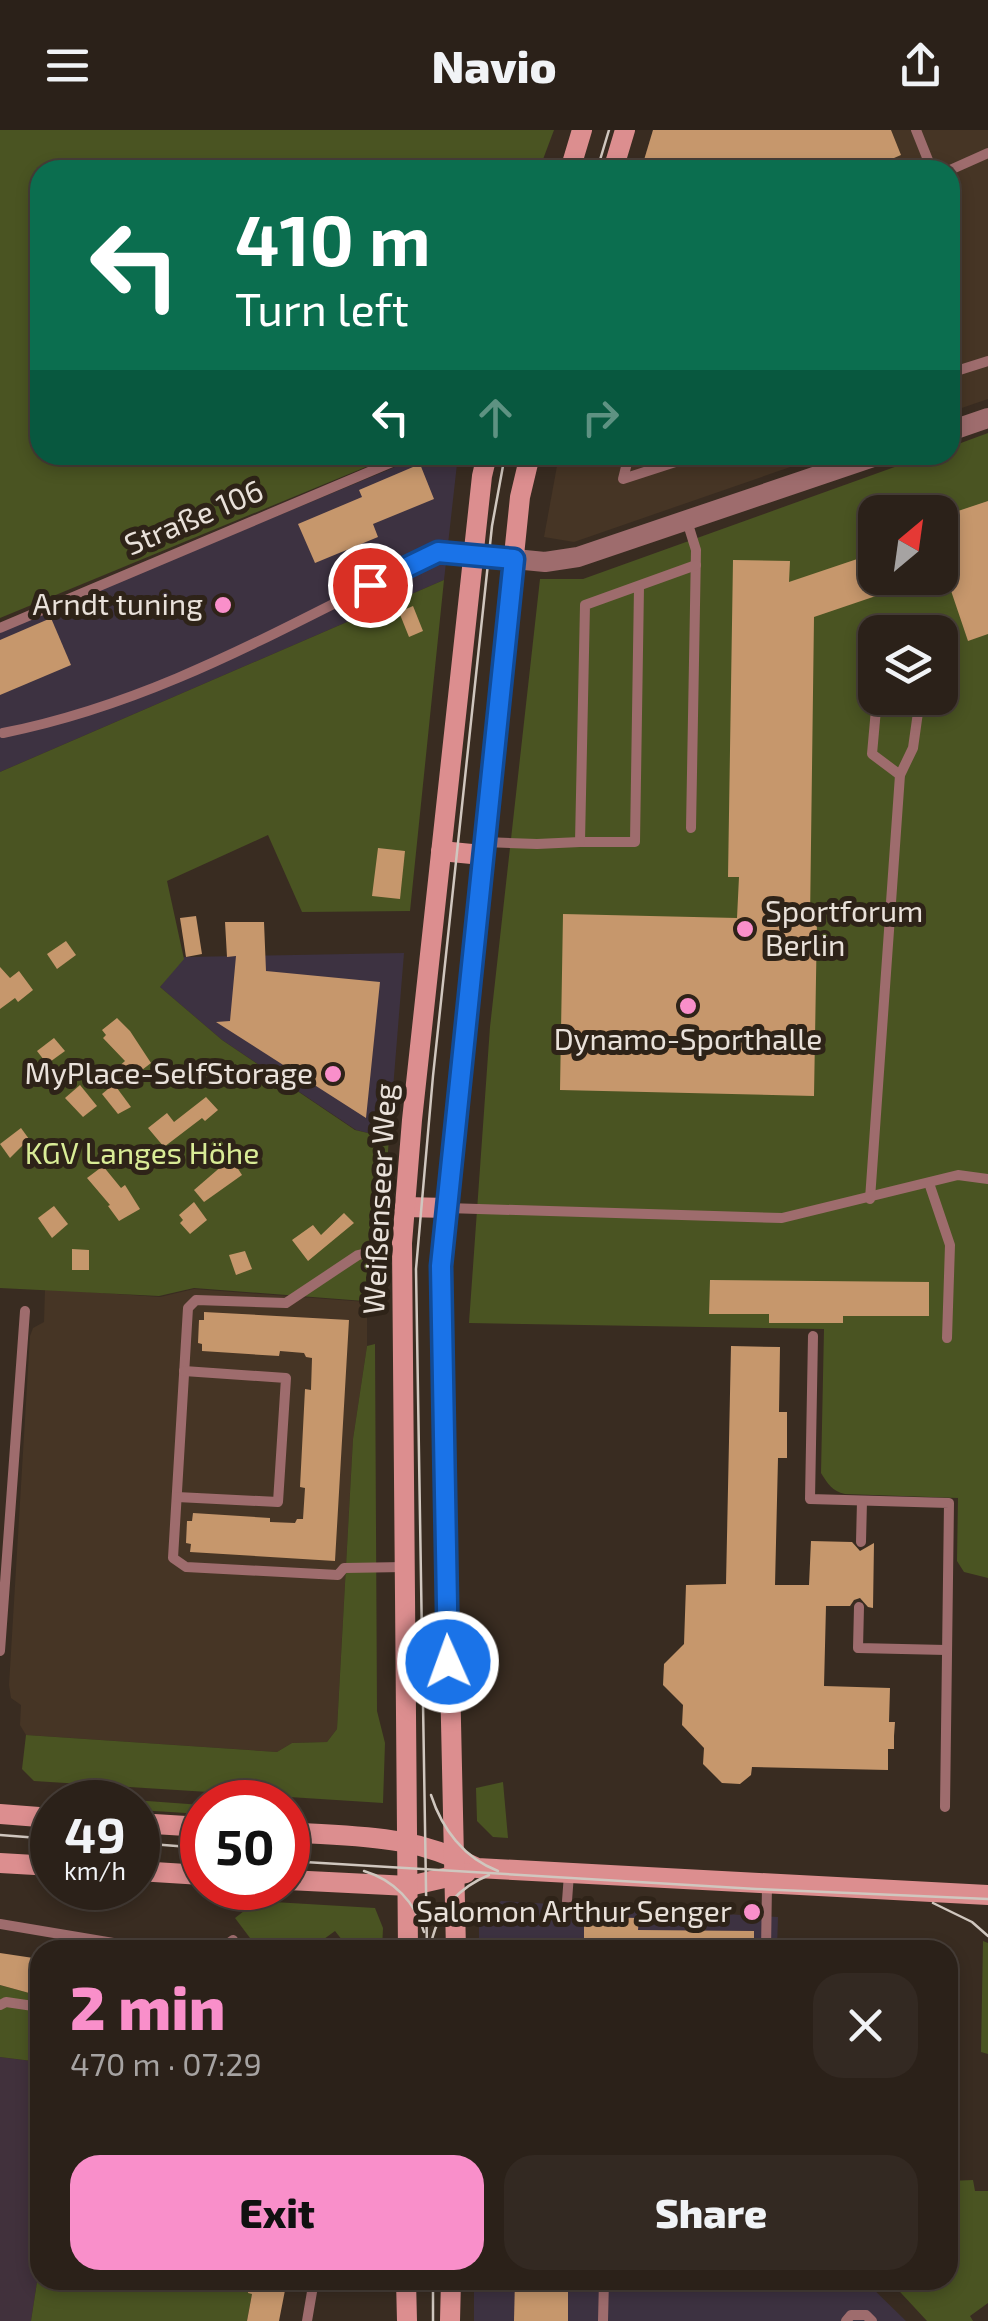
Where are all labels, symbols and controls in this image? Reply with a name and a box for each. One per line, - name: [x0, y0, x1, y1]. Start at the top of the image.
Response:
- icon: menu: [40, 38, 95, 93]
- text: Navio: [431, 38, 557, 92]
- icon: share: [893, 38, 948, 93]
- text: 410 m: [235, 196, 431, 280]
- icon: left: [70, 200, 200, 330]
- text: Turn left: [235, 281, 409, 335]
- icon: left: [363, 390, 418, 445]
- icon: ahead: [468, 390, 523, 445]
- icon: right: [573, 390, 628, 445]
- street label: Straße 106: [119, 471, 268, 561]
- north arrow: [858, 495, 958, 595]
- map controls: [858, 495, 958, 715]
- pin: [328, 543, 413, 628]
- icon: arrive: [343, 558, 398, 613]
- place label: Arndt tuning: [33, 585, 203, 621]
- marker: Arndt tuning: [212, 594, 234, 616]
- button: layers: [858, 615, 958, 715]
- place label: Sportforum Berlin: [765, 892, 923, 962]
- marker: Sportforum Berlin: [734, 918, 756, 940]
- marker: Dynamo-Sporthalle: [677, 995, 699, 1017]
- place label: Dynamo-Sporthalle: [554, 1020, 822, 1056]
- place label: MyPlace-SelfStorage: [25, 1054, 313, 1090]
- marker: MyPlace-SelfStorage: [322, 1063, 344, 1085]
- street label: Weißenseer Weg: [354, 1082, 402, 1315]
- park label: KGV Langes Höhe: [25, 1134, 259, 1170]
- position arrow: [396, 1610, 500, 1714]
- speed limit sign: 50: [180, 1780, 310, 1910]
- text: 49: [64, 1803, 126, 1863]
- text: km/h: [64, 1855, 126, 1885]
- place label: Salomon Arthur Senger: [416, 1892, 732, 1928]
- marker: Salomon Arthur Senger: [741, 1901, 763, 1923]
- text: 2 min: [70, 1970, 225, 2042]
- button: close: [813, 1973, 918, 2078]
- text: 470 m · 07:29: [70, 2044, 262, 2082]
- button: Exit: [70, 2155, 484, 2270]
- button: Share: [504, 2155, 918, 2270]

